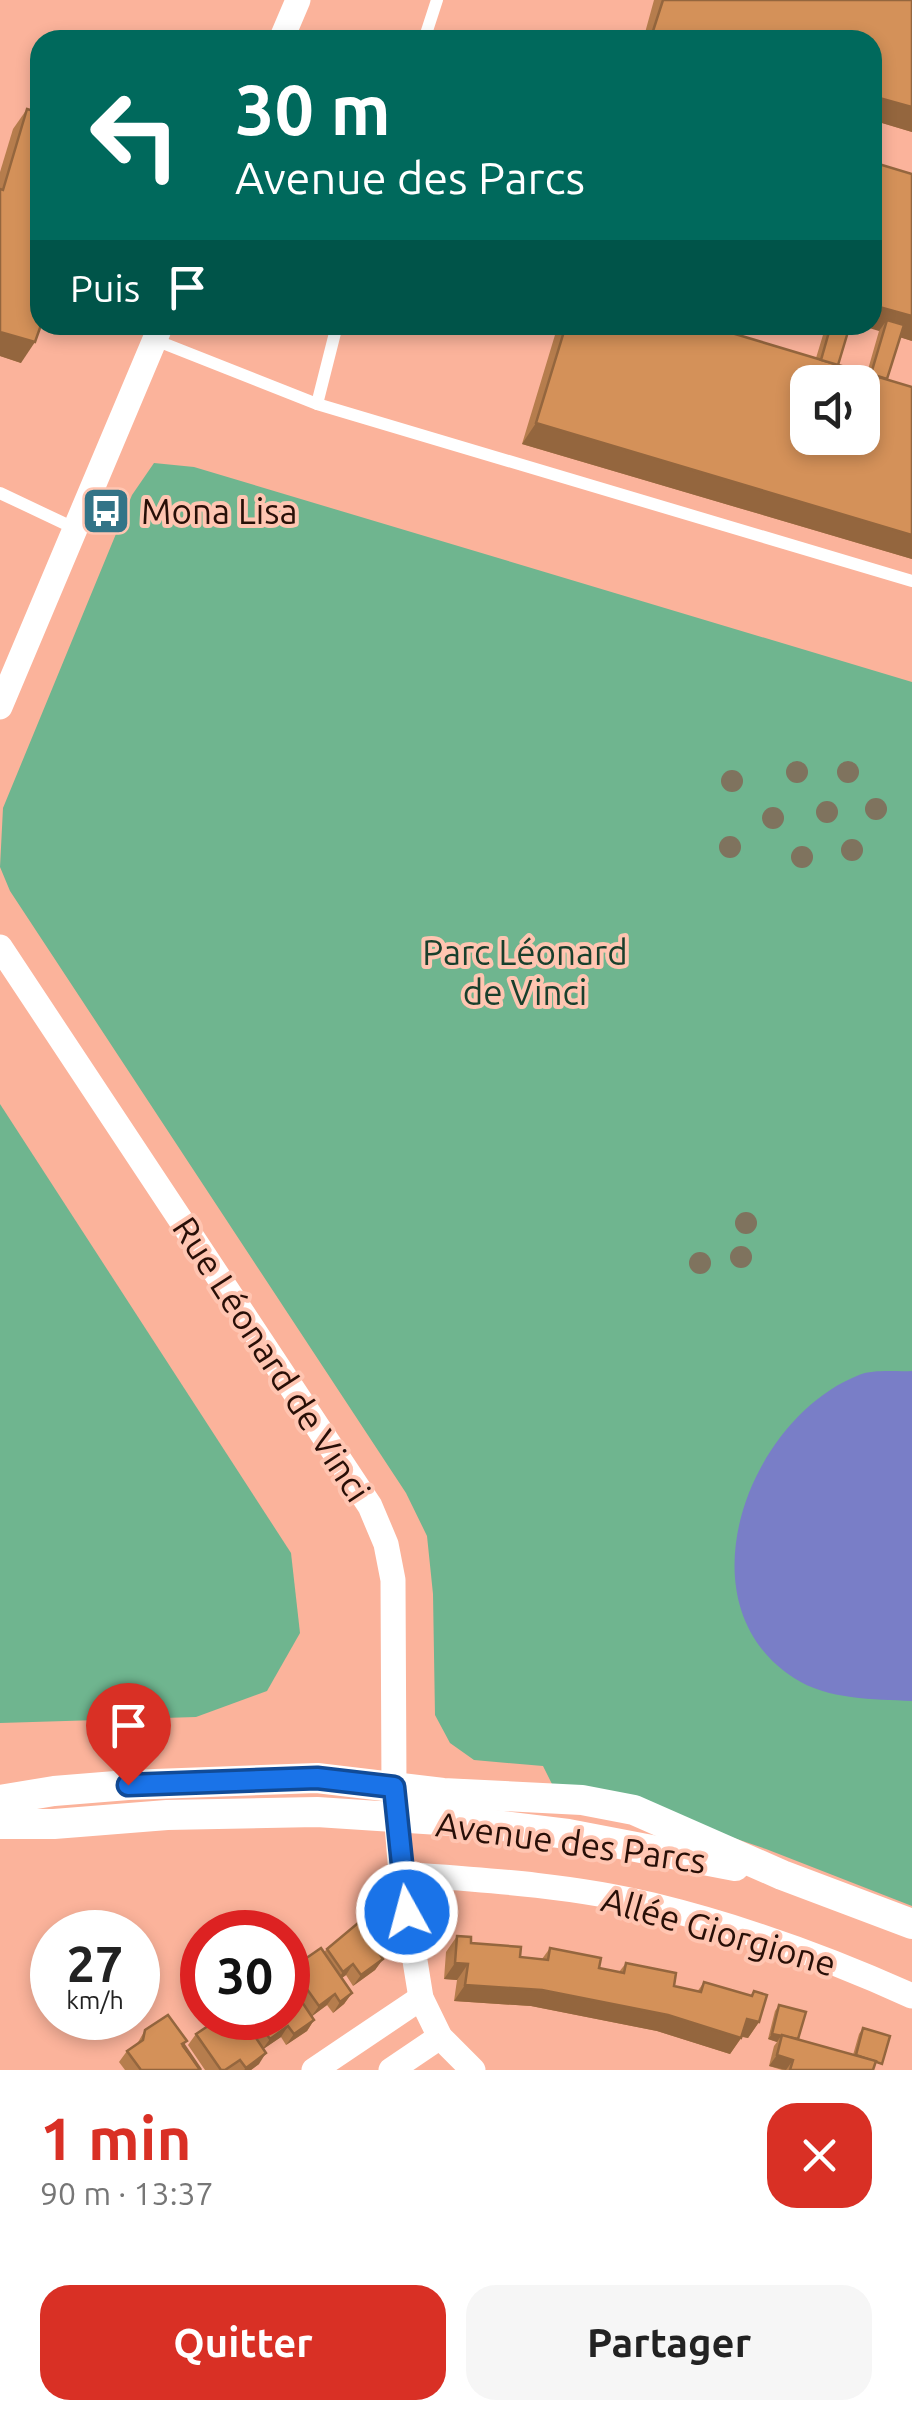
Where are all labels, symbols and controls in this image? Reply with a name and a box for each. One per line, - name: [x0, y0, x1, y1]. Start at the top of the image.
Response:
- icon: left: [70, 70, 200, 200]
- text: 30 m: [235, 70, 391, 148]
- text: Avenue des Parcs: [235, 152, 585, 203]
- icon: arrive: [160, 260, 215, 315]
- text: Puis: [70, 267, 140, 309]
- map controls: [790, 365, 880, 455]
- button: sound: [790, 365, 880, 455]
- bus stop icon: Mona Lisa: [80, 485, 132, 537]
- place label: Mona Lisa: [141, 491, 297, 531]
- park label: Parc Léonard de Vinci: [422, 932, 628, 1012]
- street label: Rue Léonard de Vinci: [165, 1209, 379, 1509]
- pin: [86, 1683, 171, 1786]
- icon: arrive: [101, 1698, 156, 1753]
- street label: Avenue des Parcs: [433, 1803, 709, 1881]
- position arrow: [355, 1860, 459, 1964]
- street label: Allée Giorgione: [597, 1878, 841, 1984]
- speed limit sign: 30: [180, 1910, 310, 2040]
- text: 27: [67, 1935, 123, 1991]
- text: km/h: [66, 1986, 124, 2014]
- button: close: [767, 2103, 872, 2208]
- text: 1 min: [40, 2104, 192, 2171]
- text: 90 m · 13:37: [40, 2175, 214, 2211]
- button: Quitter: [40, 2285, 446, 2400]
- button: Partager: [466, 2285, 872, 2400]

